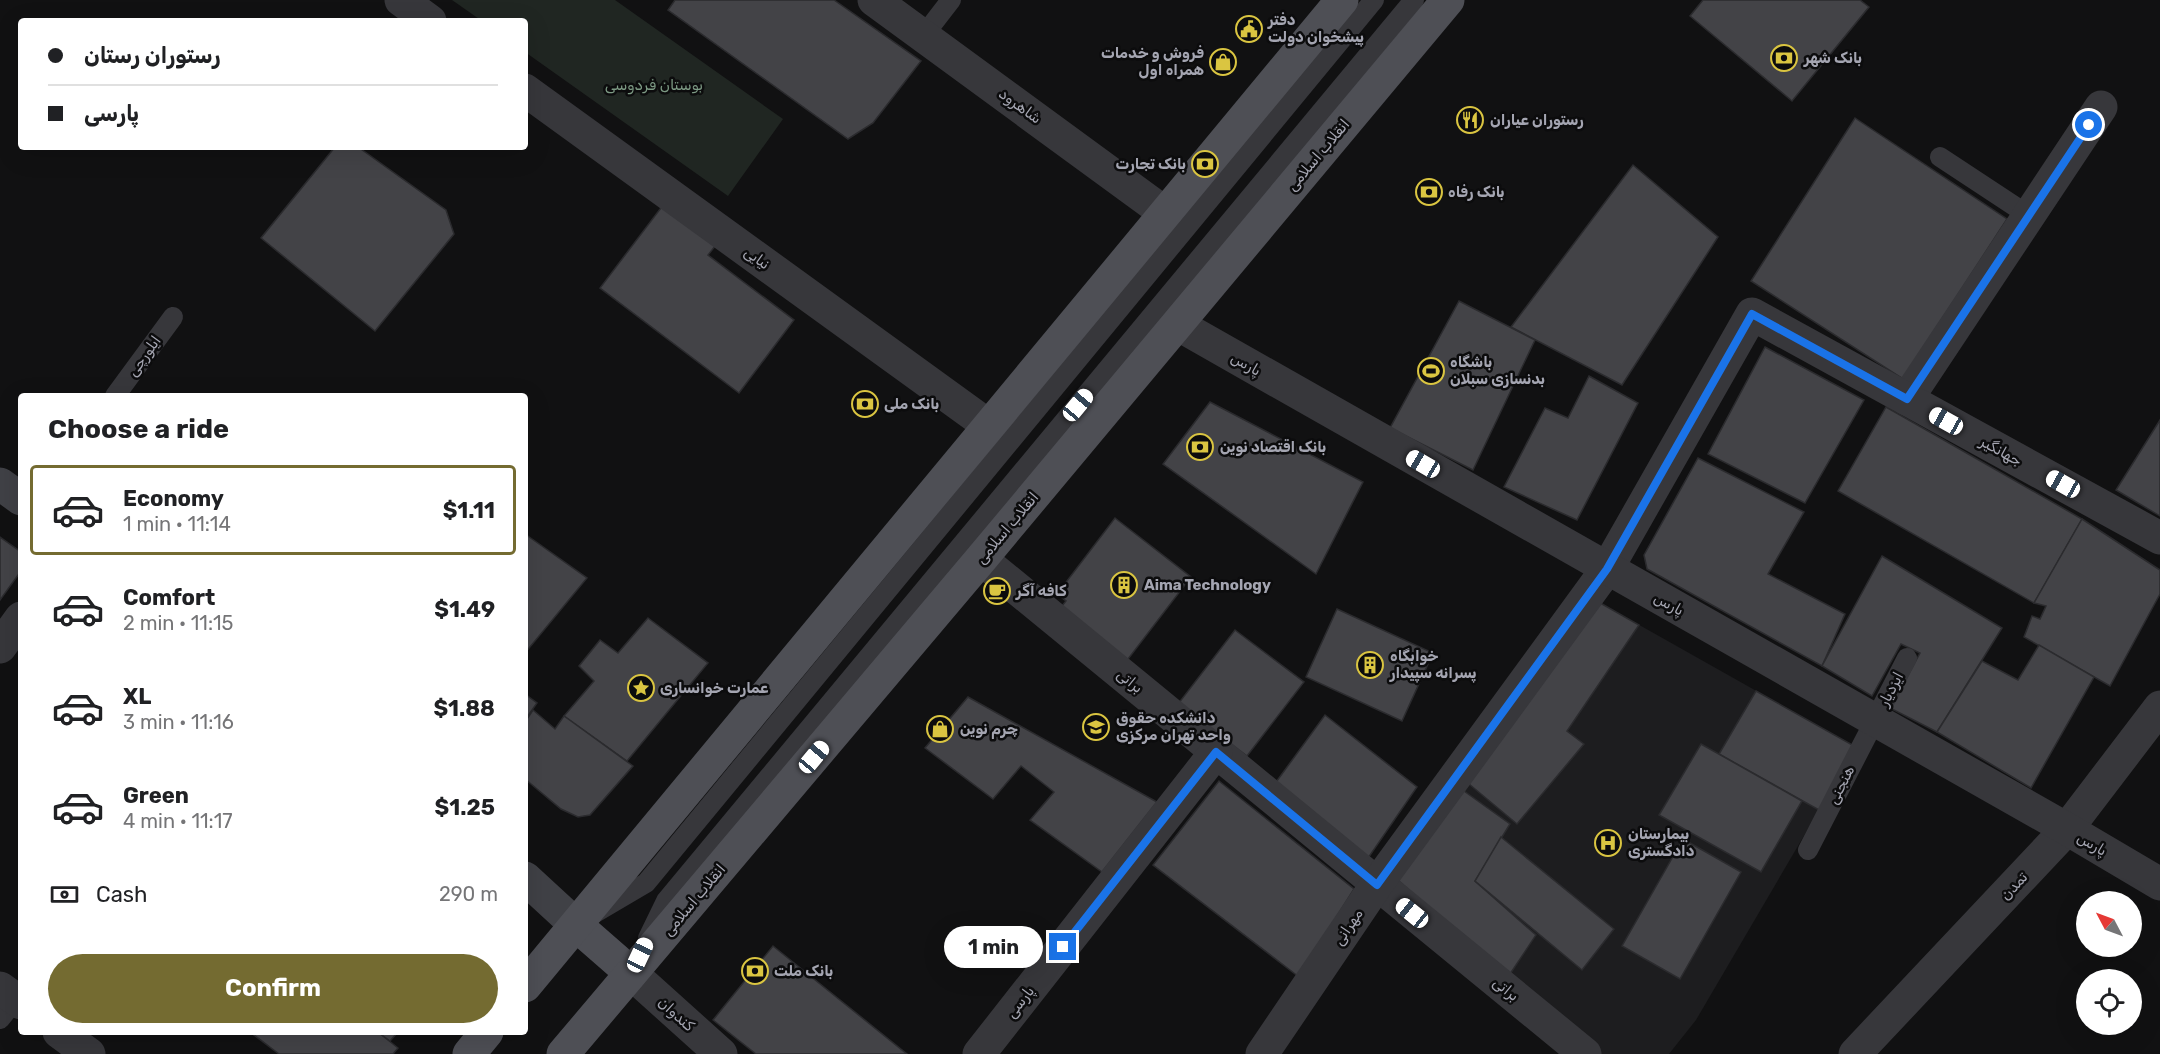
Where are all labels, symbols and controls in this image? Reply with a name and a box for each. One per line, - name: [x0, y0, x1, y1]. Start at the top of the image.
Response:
- place label: دفتر پیشخوان دولت: [1267, 11, 1364, 47]
- public building icon: دفتر پیشخوان دولت: [1234, 14, 1264, 44]
- text: رستوران رستان: [84, 42, 221, 69]
- bank icon: بانک شهر: [1769, 43, 1799, 73]
- place label: فروش و خدمات همراه اول: [1101, 44, 1204, 79]
- shop icon: فروش و خدمات همراه اول: [1208, 47, 1238, 77]
- place label: بانک شهر: [1803, 49, 1862, 67]
- park label: بوستان فردوسی: [605, 76, 703, 95]
- street label: شاهرود: [994, 84, 1045, 128]
- text: پارسی: [84, 100, 139, 127]
- restaurant icon: رستوران عیاران: [1455, 105, 1485, 135]
- place label: رستوران عیاران: [1490, 111, 1584, 129]
- route start: [2075, 111, 2102, 138]
- street label: انقلاب اسلامی: [1283, 115, 1353, 195]
- bank icon: بانک تجارت: [1190, 149, 1220, 179]
- place label: بانک تجارت: [1115, 155, 1186, 173]
- bank icon: بانک رفاه: [1414, 177, 1444, 207]
- place label: بانک رفاه: [1448, 183, 1505, 201]
- street label: نیایی: [741, 243, 773, 273]
- street label: ایلورچی: [123, 332, 165, 380]
- street label: پارس: [1227, 348, 1264, 381]
- place label: باشگاه بدنسازی سبلان: [1450, 353, 1545, 388]
- sports icon: باشگاه بدنسازی سبلان: [1416, 356, 1446, 386]
- car: [1060, 385, 1096, 425]
- bank icon: بانک ملی: [850, 389, 880, 419]
- place label: بانک ملی: [884, 395, 939, 413]
- car: [1926, 404, 1966, 438]
- text: Choose a ride: [48, 413, 229, 445]
- bank icon: بانک اقتصاد نوین: [1185, 432, 1215, 462]
- street label: جهانگیر: [1976, 432, 2025, 470]
- place label: بانک اقتصاد نوین: [1220, 438, 1326, 456]
- car: [1403, 447, 1443, 481]
- car: [2043, 467, 2083, 501]
- icon: car: [51, 483, 105, 537]
- text: Economy: [123, 485, 224, 512]
- street label: انقلاب اسلامی: [972, 488, 1042, 568]
- text: $1.11: [443, 497, 495, 524]
- text: 1 min · 11:14: [123, 512, 231, 536]
- building icon: Aima Technology: [1109, 570, 1139, 600]
- cafe icon: کافه آگر: [982, 576, 1012, 606]
- place label: Aima Technology: [1144, 576, 1271, 594]
- icon: car: [51, 582, 105, 636]
- place label: کافه آگر: [1015, 582, 1067, 600]
- text: Comfort: [123, 584, 215, 611]
- street label: پارس: [1650, 588, 1687, 620]
- text: $1.49: [434, 596, 495, 623]
- text: 2 min · 11:15: [123, 611, 233, 635]
- place label: خوابگاه پسرانه سپیدار: [1389, 647, 1477, 683]
- building icon: خوابگاه پسرانه سپیدار: [1355, 650, 1385, 680]
- street label: براتی: [1113, 665, 1147, 697]
- street label: ایزدیار: [1874, 669, 1907, 710]
- place icon: عمارت خوانساری: [626, 673, 656, 703]
- place label: عمارت خوانساری: [660, 679, 769, 697]
- icon: car: [51, 681, 105, 735]
- text: XL: [123, 683, 151, 710]
- text: $1.88: [433, 695, 495, 722]
- place label: دانشکده حقوق واحد تهران مرکزی: [1116, 709, 1231, 744]
- text: 3 min · 11:16: [123, 710, 234, 734]
- school or university icon: دانشکده حقوق واحد تهران مرکزی: [1081, 712, 1111, 742]
- shop icon: چرم نوین: [925, 714, 955, 744]
- place label: چرم نوین: [960, 720, 1018, 739]
- car: [796, 737, 832, 777]
- street label: هنجنی: [1824, 763, 1858, 807]
- icon: car: [51, 780, 105, 834]
- text: Green: [123, 782, 189, 809]
- text: $1.25: [435, 794, 495, 821]
- text: 4 min · 11:17: [123, 809, 233, 833]
- place label: بیمارستان دادگستری: [1628, 825, 1695, 860]
- hospital icon: بیمارستان دادگستری: [1593, 828, 1623, 858]
- street label: پارس: [2073, 828, 2110, 861]
- street label: انقلاب اسلامی: [659, 860, 729, 940]
- street label: تمدن: [1996, 868, 2032, 904]
- icon: cash: [48, 878, 81, 911]
- text: Cash: [96, 881, 147, 908]
- text: 290 m: [439, 882, 498, 906]
- north arrow: [2076, 891, 2142, 957]
- map controls: [2076, 891, 2142, 1035]
- car: [1392, 895, 1432, 931]
- street label: مهرانی: [1329, 905, 1367, 949]
- callout: 1 min: [943, 926, 1042, 968]
- route end: [1049, 933, 1076, 960]
- car: [624, 935, 656, 975]
- text: 1 min: [968, 935, 1019, 959]
- button: Confirm: [48, 954, 498, 1023]
- bank icon: بانک ملت: [740, 956, 770, 986]
- place label: بانک ملت: [774, 962, 833, 980]
- button: locate: [2076, 969, 2142, 1035]
- street label: براتی: [1489, 973, 1523, 1005]
- street label: پارسی: [1002, 982, 1039, 1022]
- street label: کندوان: [654, 993, 698, 1036]

